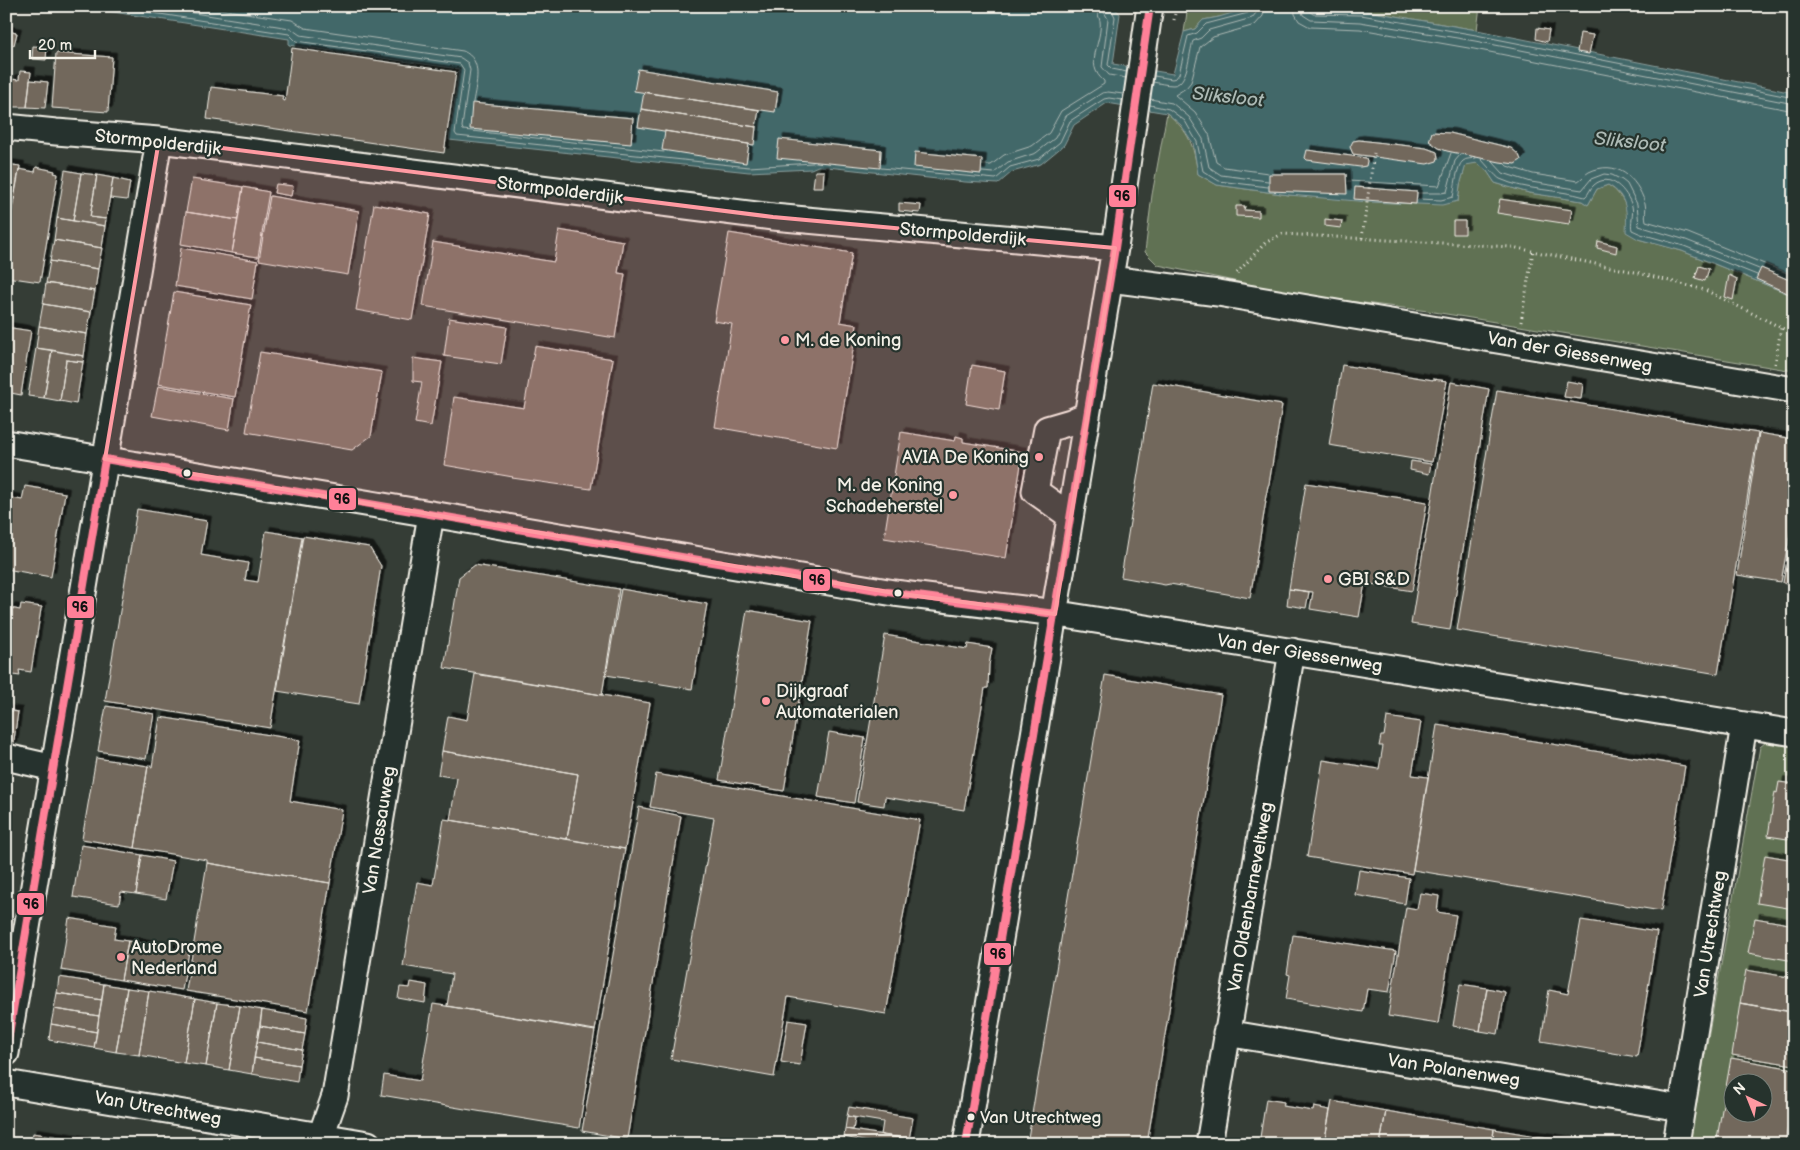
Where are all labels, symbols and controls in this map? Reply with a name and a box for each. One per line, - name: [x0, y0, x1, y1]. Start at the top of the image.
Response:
- scale bar: [30, 28, 95, 60]
- text: 20 m: [38, 36, 72, 55]
- water label: Sliksloot: [1191, 82, 1266, 113]
- street label: Stormpolderdijk: [94, 125, 222, 160]
- water label: Sliksloot: [1593, 127, 1668, 158]
- street label: Stormpolderdijk: [496, 172, 624, 209]
- line badge: 96: [1108, 184, 1137, 208]
- text: 96: [1114, 188, 1130, 205]
- street label: Stormpolderdijk: [899, 219, 1027, 250]
- street label: Van der Giessenweg: [1486, 328, 1654, 377]
- place label: M. de Koning: [795, 330, 901, 351]
- marker: M. de Koning: [779, 334, 791, 346]
- place label: AVIA De Koning: [902, 447, 1029, 468]
- marker: AVIA De Koning: [1033, 451, 1045, 463]
- unlabelled marker: [182, 468, 192, 478]
- place label: M. de Koning Schadeherstel: [826, 475, 943, 517]
- line badge: 96: [328, 487, 357, 511]
- marker: M. de Koning Schadeherstel: [947, 489, 959, 501]
- text: 96: [334, 491, 350, 508]
- line badge: 96: [802, 568, 831, 592]
- place label: GBI S&D: [1338, 569, 1410, 590]
- text: 96: [809, 572, 825, 589]
- marker: GBI S&D: [1322, 573, 1334, 585]
- unlabelled marker: [893, 588, 903, 598]
- line badge: 96: [66, 595, 95, 619]
- text: 96: [72, 599, 88, 616]
- street label: Van der Giessenweg: [1216, 630, 1384, 677]
- place label: Dijkgraaf Automaterialen: [776, 681, 898, 723]
- marker: Dijkgraaf Automaterialen: [760, 695, 772, 707]
- street label: Van Nassauweg: [359, 764, 400, 896]
- street label: Van Oldenbarneveltweg: [1223, 800, 1278, 994]
- street label: Van Utrechtweg: [1690, 869, 1731, 999]
- line badge: 96: [16, 892, 45, 916]
- text: 96: [23, 896, 39, 913]
- place label: AutoDrome Nederland: [131, 937, 222, 979]
- line badge: 96: [983, 942, 1012, 966]
- text: 96: [990, 946, 1006, 963]
- marker: AutoDrome Nederland: [115, 951, 127, 963]
- street label: Van Polanenweg: [1386, 1050, 1522, 1091]
- north arrow: [1722, 1072, 1772, 1122]
- text: N: [1730, 1079, 1749, 1099]
- street label: Van Utrechtweg: [93, 1087, 223, 1130]
- place label: Van Utrechtweg: [980, 1108, 1101, 1128]
- marker: Van Utrechtweg: [966, 1112, 976, 1122]

